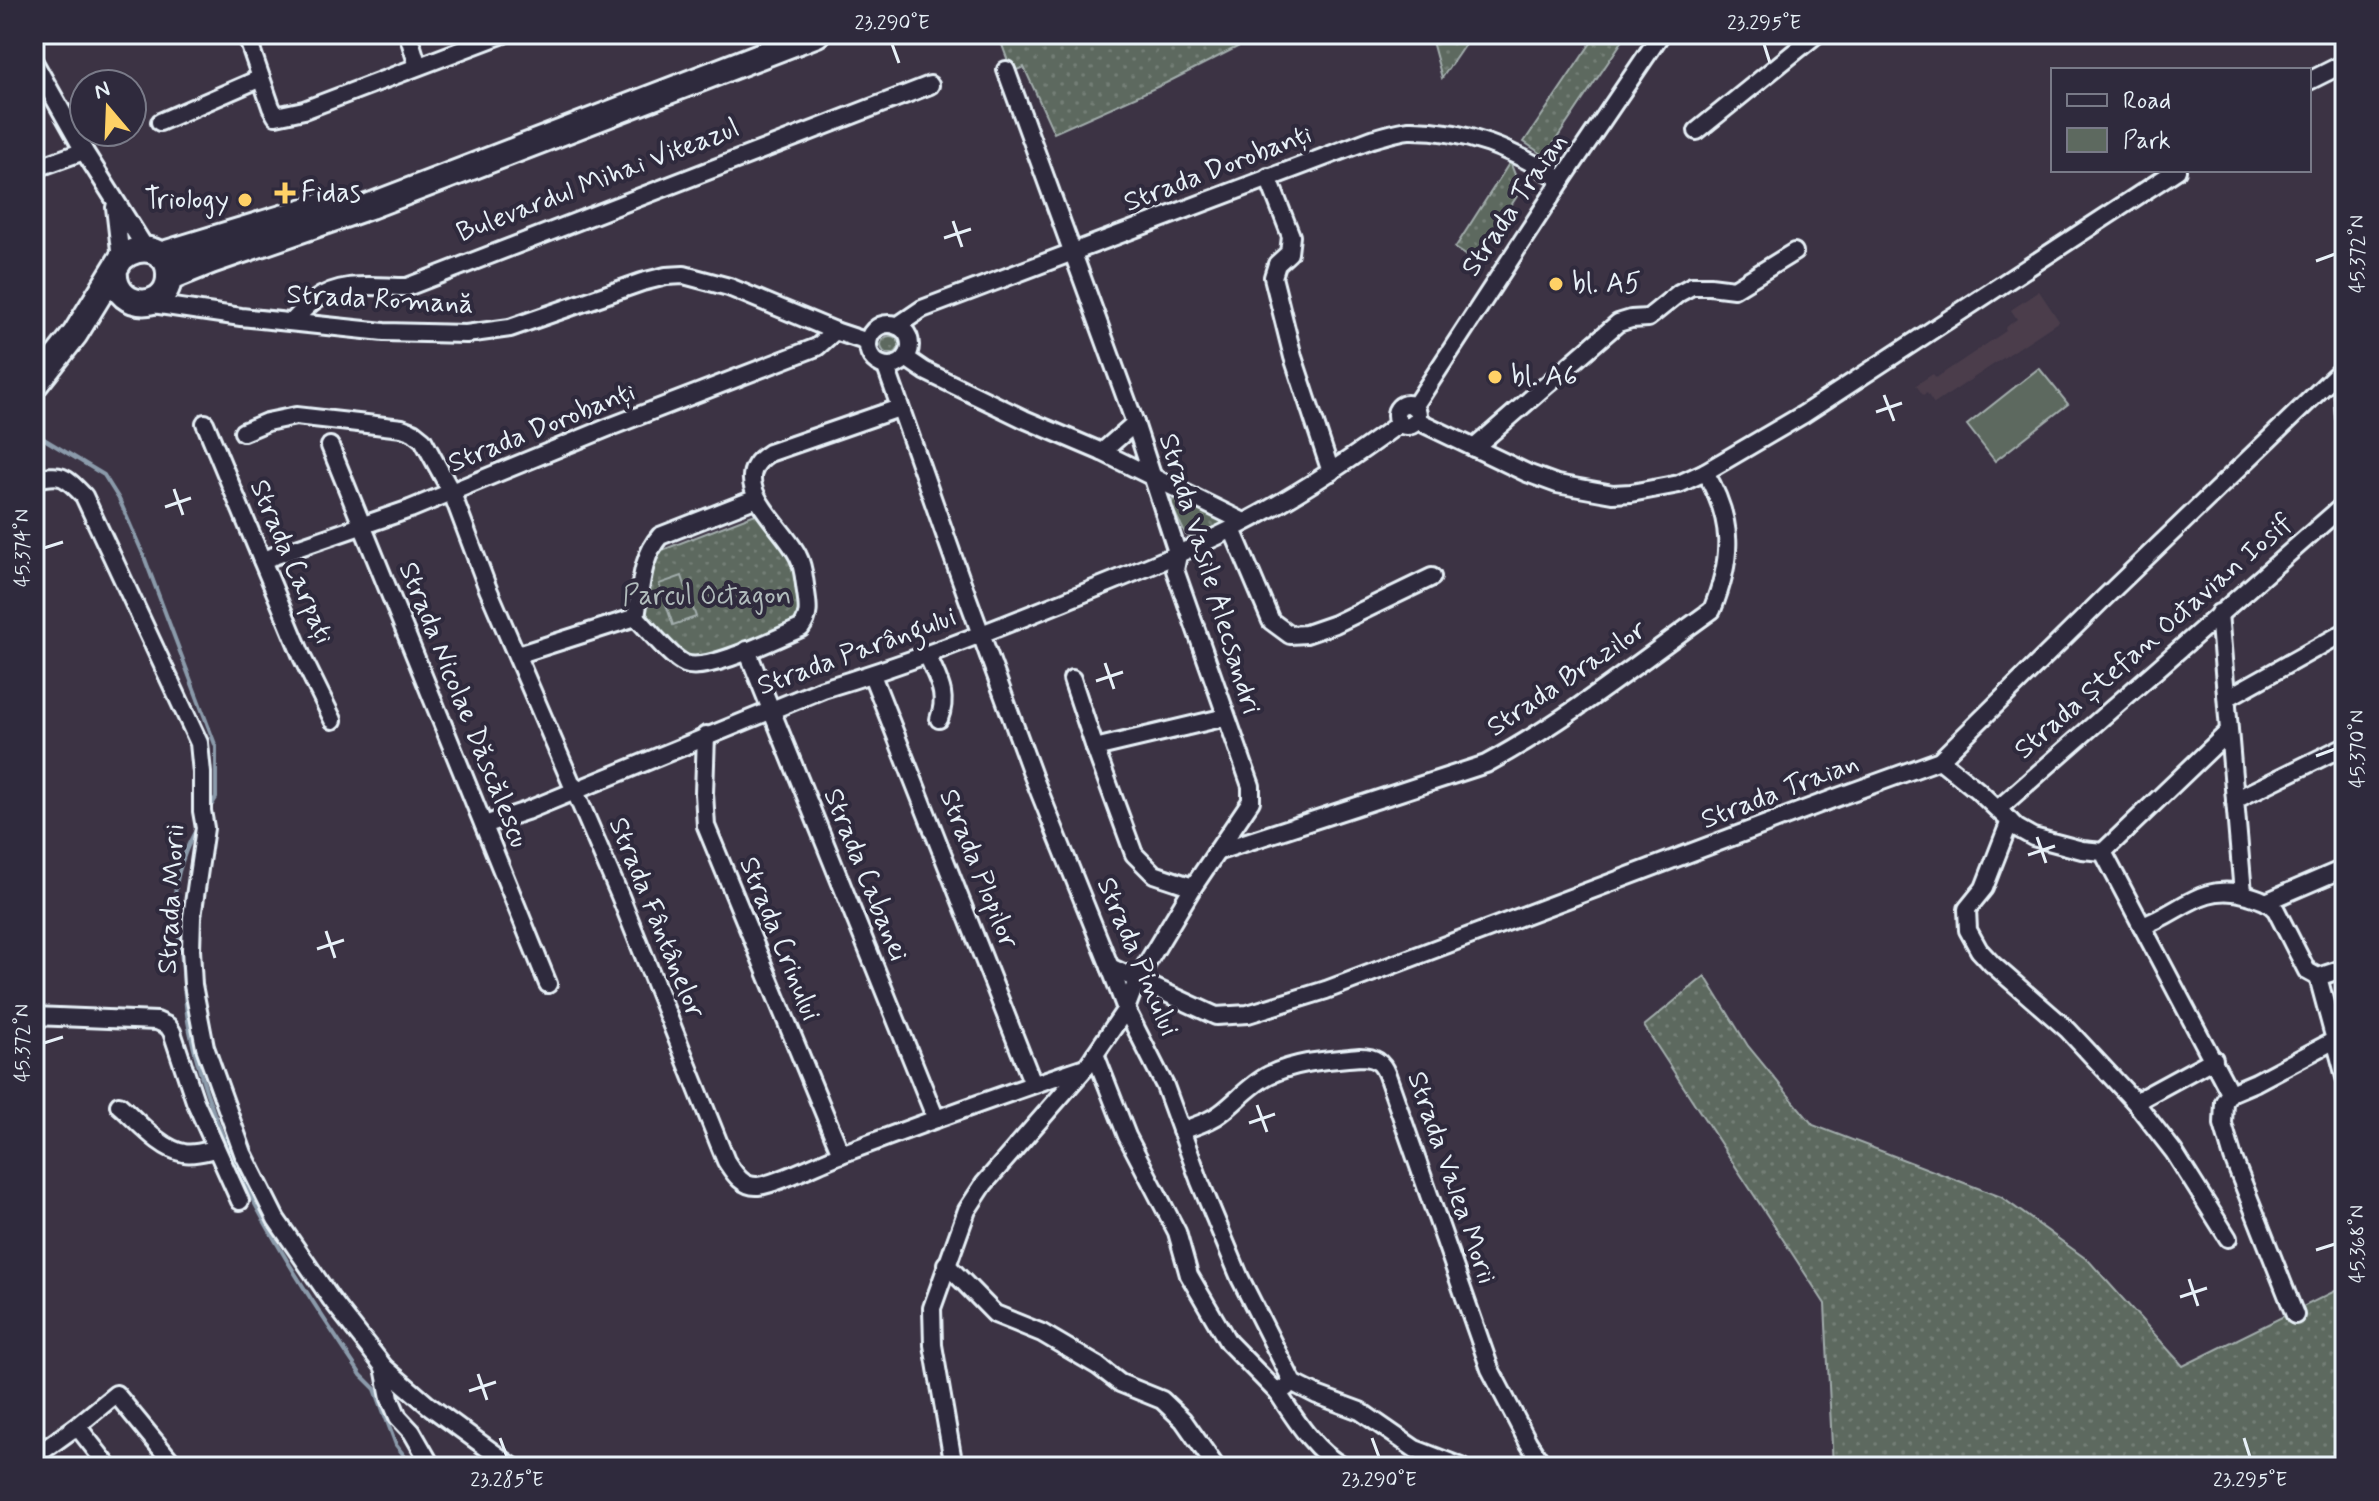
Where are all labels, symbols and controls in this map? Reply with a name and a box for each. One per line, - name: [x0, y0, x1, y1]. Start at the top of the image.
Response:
- text: 23.290°E: [854, 10, 930, 37]
- text: 23.295°E: [1727, 10, 1801, 37]
- north arrow: [68, 68, 148, 148]
- legend: [2051, 68, 2311, 172]
- text: N: [91, 75, 114, 107]
- text: Road: [2123, 86, 2171, 117]
- street label: Bulevardul Mihai Viteazul: [451, 110, 745, 252]
- street label: Strada Dorobanți: [1119, 116, 1317, 222]
- street label: Strada Traian: [1453, 126, 1577, 284]
- text: Park: [2123, 126, 2171, 157]
- place label: Fidas: [301, 175, 361, 212]
- place label: Triology: [144, 182, 229, 219]
- marker: Fidas: [276, 184, 294, 202]
- marker: Triology: [236, 191, 254, 209]
- text: 45.372°N: [2345, 215, 2372, 293]
- place label: bl. A5: [1572, 266, 1641, 303]
- marker: bl. A5: [1547, 275, 1565, 293]
- street label: Strada Romană: [285, 277, 475, 323]
- place label: bl. A6: [1511, 359, 1578, 396]
- marker: bl. A6: [1486, 368, 1504, 386]
- street label: Strada Dorobanți: [443, 374, 641, 482]
- street label: Strada Vasile Alecsandri: [1149, 429, 1269, 719]
- street label: Strada Carpați: [240, 474, 342, 650]
- street label: Strada Ștefan Octavian Iosif: [2007, 506, 2301, 768]
- text: 45.374°N: [10, 509, 37, 587]
- street label: Strada Nicolae Dăscălescu: [389, 557, 537, 853]
- park label: Parcul Octagon: [623, 578, 791, 615]
- street label: Strada Parângului: [752, 599, 963, 708]
- street label: Strada Brazilor: [1480, 611, 1655, 746]
- text: 45.370°N: [2345, 710, 2372, 788]
- street label: Strada Traian: [1696, 745, 1864, 839]
- street label: Strada Cabanei: [813, 783, 917, 967]
- street label: Strada Plopilor: [929, 784, 1027, 955]
- street label: Strada Fântânelor: [599, 812, 713, 1025]
- street label: Strada Morii: [150, 823, 194, 975]
- street label: Strada Crinului: [729, 851, 829, 1027]
- street label: Strada Pinului: [1087, 872, 1187, 1042]
- text: 45.372°N: [10, 1004, 37, 1082]
- street label: Strada Valea Morii: [1397, 1067, 1505, 1289]
- text: 45.368°N: [2345, 1205, 2372, 1283]
- text: 23.285°E: [470, 1467, 544, 1494]
- text: 23.290°E: [1341, 1467, 1417, 1494]
- text: 23.295°E: [2213, 1467, 2287, 1494]

